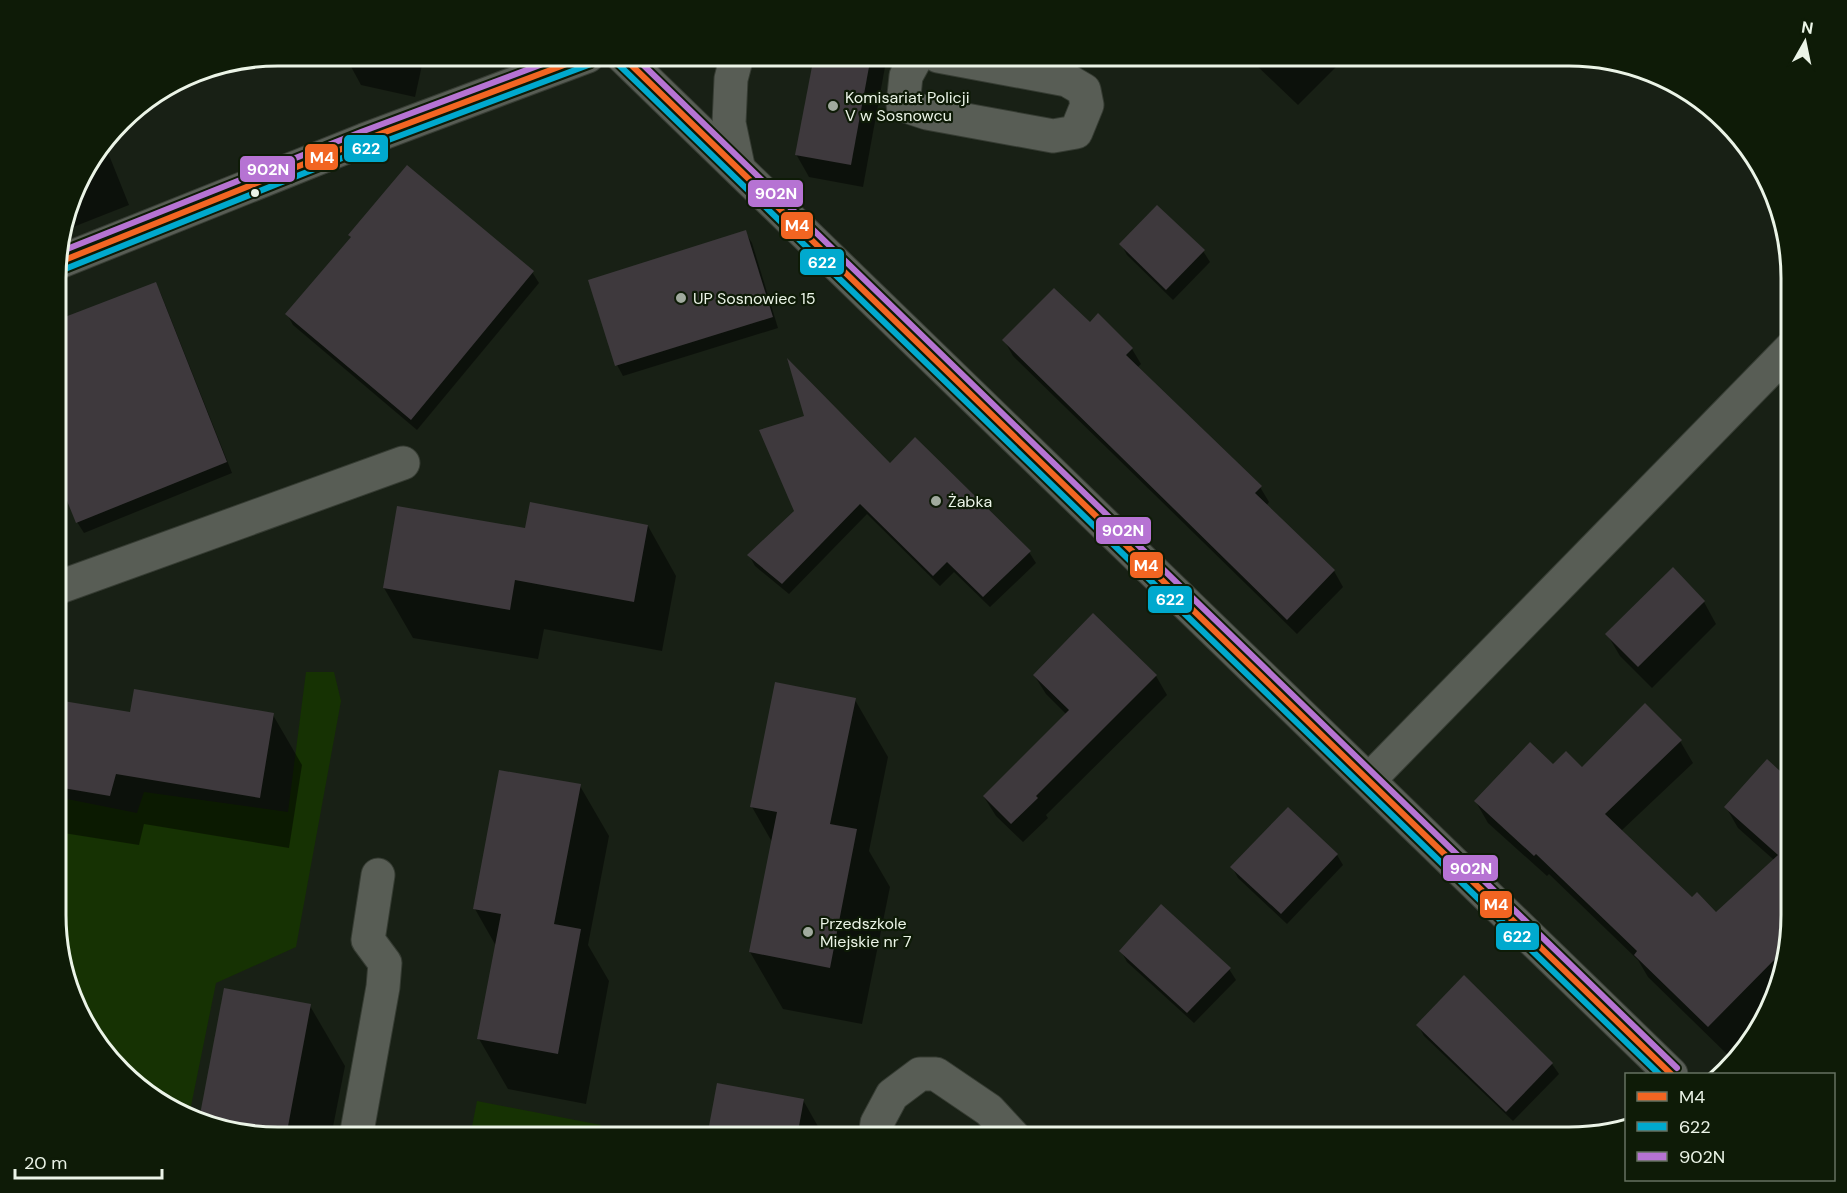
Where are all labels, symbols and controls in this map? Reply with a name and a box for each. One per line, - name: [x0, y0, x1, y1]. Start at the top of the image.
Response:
- north arrow: [1775, 12, 1835, 72]
- text: N: [1800, 16, 1815, 39]
- place label: Komisariat Policji V w Sosnowcu: [845, 87, 970, 126]
- marker: Komisariat Policji V w Sosnowcu: [826, 99, 840, 113]
- line badge: 622: [343, 134, 389, 163]
- text: 622: [352, 138, 380, 159]
- line badge: M4: [304, 143, 339, 171]
- text: M4: [310, 147, 334, 168]
- line badge: 902N: [239, 155, 296, 183]
- text: 902N: [247, 159, 289, 180]
- line badge: 902N: [747, 179, 804, 208]
- text: 902N: [755, 183, 797, 204]
- unlabelled marker: [249, 187, 261, 199]
- line badge: M4: [780, 211, 814, 240]
- text: M4: [785, 215, 809, 236]
- line badge: 622: [799, 248, 845, 276]
- text: 622: [808, 252, 836, 273]
- place label: UP Sosnowiec 15: [693, 288, 815, 309]
- marker: UP Sosnowiec 15: [674, 291, 688, 305]
- place label: Żabka: [948, 491, 992, 512]
- marker: Żabka: [929, 494, 943, 508]
- line badge: 902N: [1095, 516, 1152, 545]
- text: 902N: [1102, 520, 1144, 541]
- line badge: M4: [1129, 551, 1164, 579]
- text: M4: [1134, 555, 1158, 576]
- line badge: 622: [1147, 585, 1193, 614]
- text: 622: [1156, 589, 1184, 610]
- line badge: 902N: [1442, 854, 1499, 882]
- text: 902N: [1450, 858, 1492, 879]
- line badge: M4: [1479, 890, 1513, 919]
- text: M4: [1484, 894, 1508, 915]
- place label: Przedszkole Miejskie nr 7: [820, 913, 911, 952]
- line badge: 622: [1495, 922, 1540, 951]
- marker: Przedszkole Miejskie nr 7: [801, 925, 815, 939]
- text: 622: [1503, 926, 1531, 947]
- legend: [1625, 1073, 1835, 1181]
- text: M4: [1679, 1085, 1705, 1109]
- text: 622: [1679, 1115, 1711, 1139]
- scale bar: [15, 1142, 162, 1180]
- text: 902N: [1679, 1145, 1725, 1169]
- text: 20 m: [24, 1151, 67, 1175]

